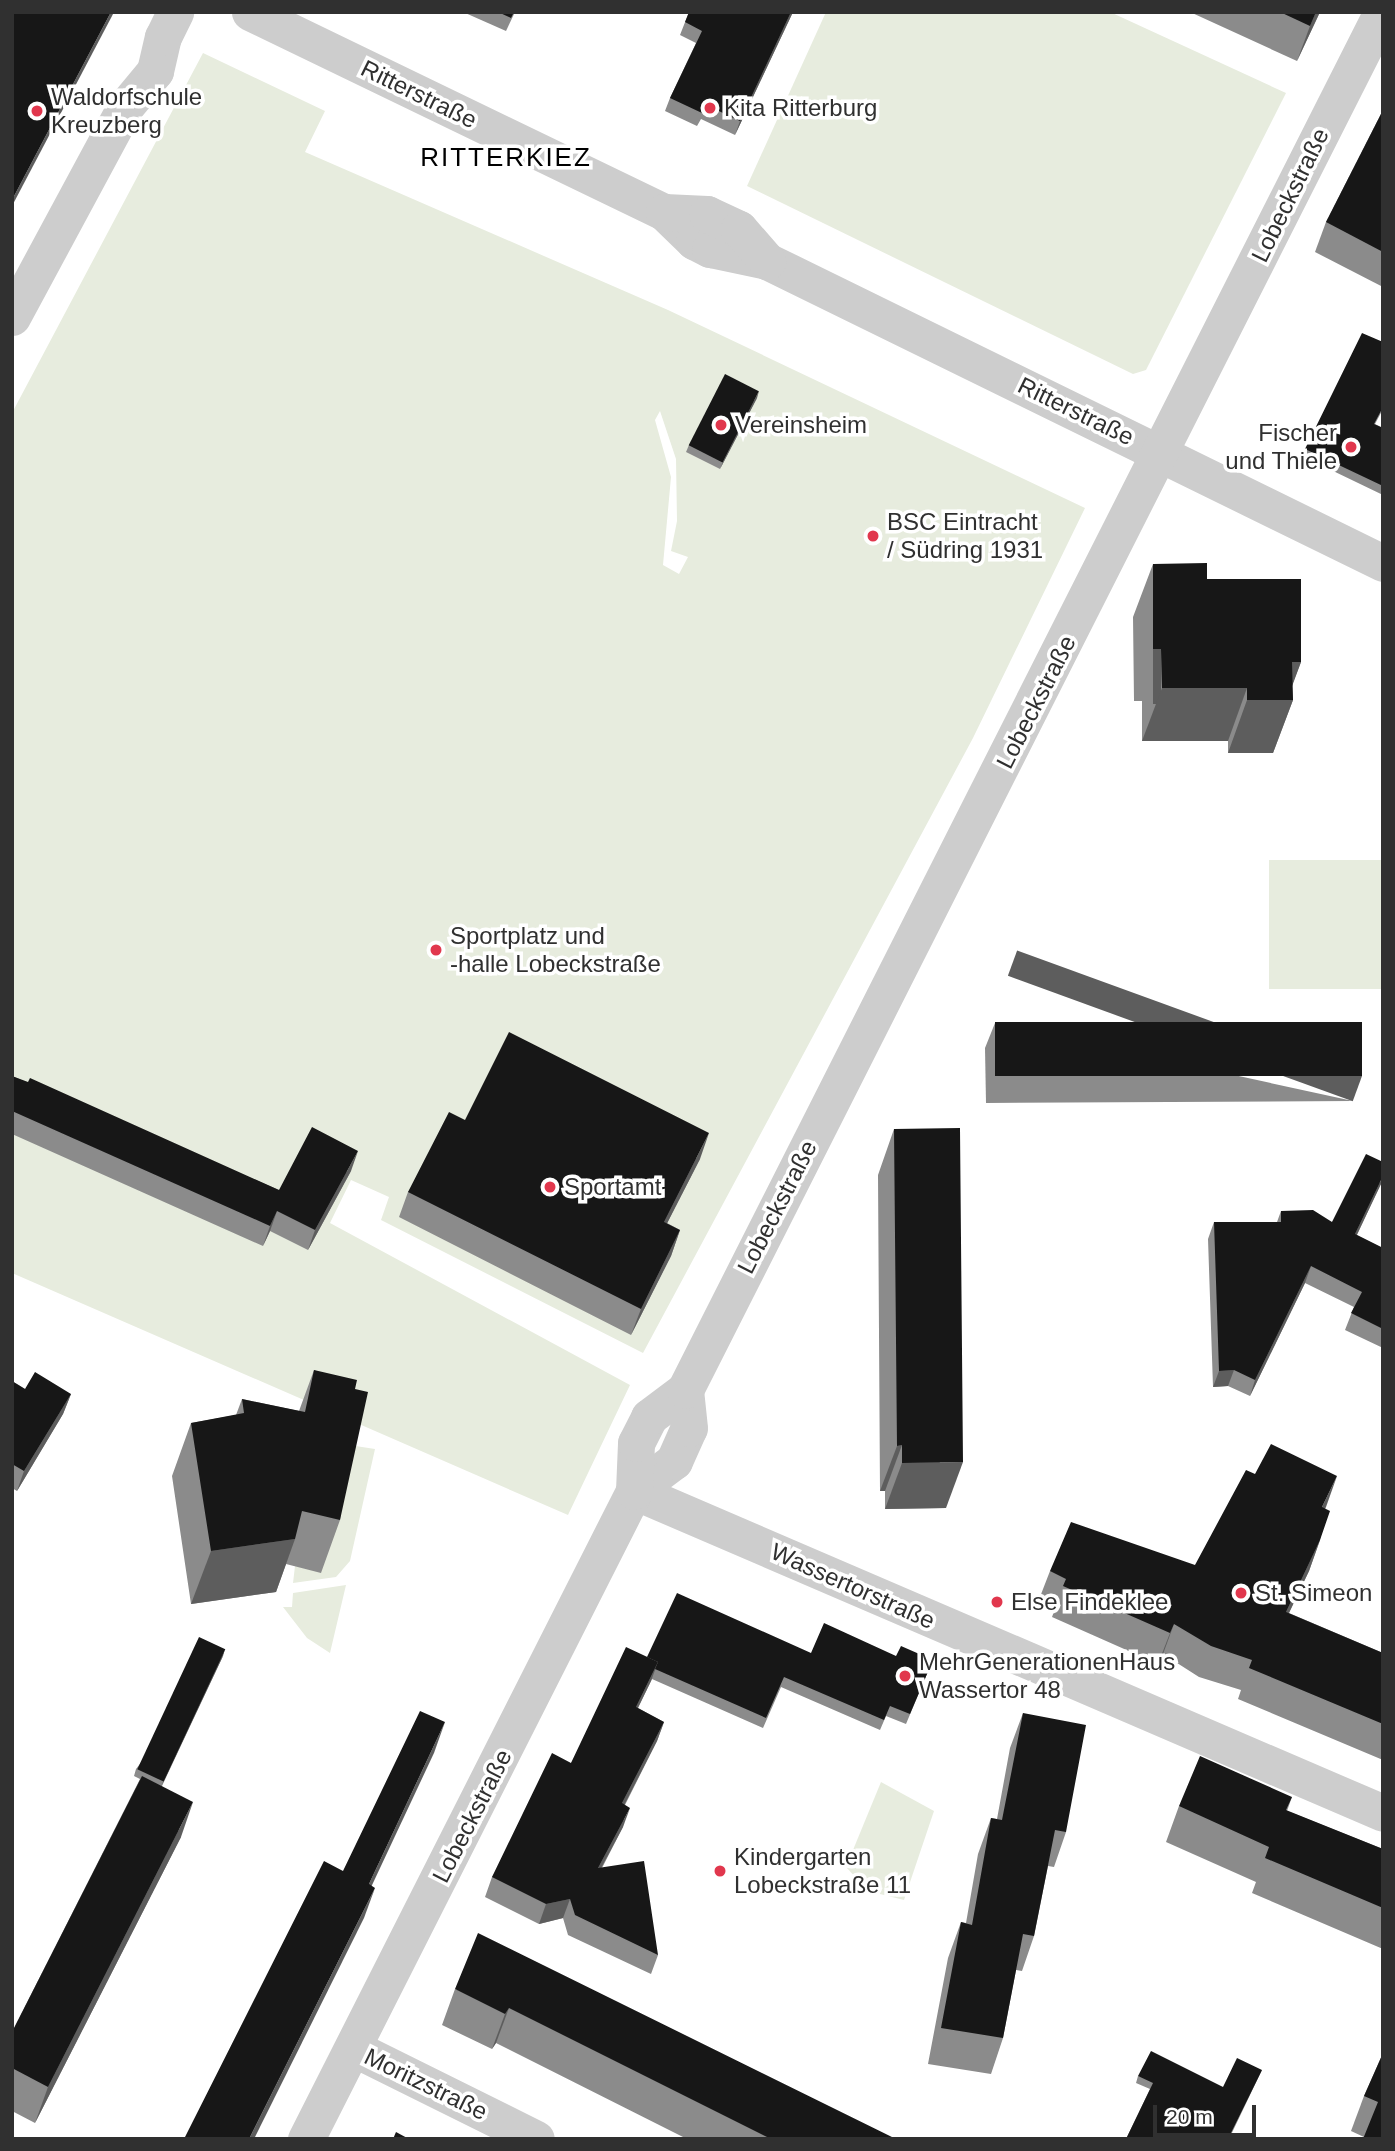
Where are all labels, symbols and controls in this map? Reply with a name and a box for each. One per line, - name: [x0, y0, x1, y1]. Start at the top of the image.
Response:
- street label: Ritterstraße: [356, 54, 482, 134]
- place label: Waldorfschule Kreuzberg: [51, 83, 202, 139]
- place label: Kita Ritterburg: [724, 94, 877, 122]
- marker: Kita Ritterburg: [702, 100, 718, 116]
- marker: Waldorfschule Kreuzberg: [29, 103, 45, 119]
- street label: Lobeckstraße: [1245, 123, 1335, 267]
- district label: RITTERKIEZ: [421, 142, 591, 174]
- street label: Ritterstraße: [1013, 371, 1139, 451]
- place label: Vereinsheim: [735, 411, 867, 439]
- marker: Vereinsheim: [713, 417, 729, 433]
- place label: Fischer und Thiele: [1225, 419, 1337, 475]
- marker: Fischer und Thiele: [1343, 439, 1359, 455]
- place label: BSC Eintracht / Südring 1931: [887, 508, 1043, 564]
- marker: BSC Eintracht / Südring 1931: [865, 528, 881, 544]
- street label: Lobeckstraße: [990, 631, 1082, 773]
- place label: Sportplatz und -halle Lobeckstraße: [450, 922, 661, 978]
- marker: Sportplatz und -halle Lobeckstraße: [428, 942, 444, 958]
- street label: Lobeckstraße: [731, 1136, 823, 1278]
- place label: Sportamt: [564, 1173, 661, 1201]
- marker: Sportamt: [542, 1179, 558, 1195]
- street label: Wassertorstraße: [767, 1537, 939, 1635]
- place label: St. Simeon: [1255, 1579, 1372, 1607]
- marker: St. Simeon: [1233, 1585, 1249, 1601]
- place label: Else Findeklee: [1011, 1588, 1168, 1616]
- marker: Else Findeklee: [989, 1594, 1005, 1610]
- place label: MehrGenerationenHaus Wassertor 48: [919, 1648, 1175, 1704]
- marker: MehrGenerationenHaus Wassertor 48: [897, 1668, 913, 1684]
- street label: Lobeckstraße: [426, 1745, 518, 1887]
- place label: Kindergarten Lobeckstraße 11: [734, 1843, 911, 1899]
- marker: Kindergarten Lobeckstraße 11: [712, 1863, 728, 1879]
- street label: Moritzstraße: [360, 2042, 492, 2126]
- scale bar: [1157, 2092, 1260, 2136]
- text: 20 m: [1166, 2105, 1213, 2128]

